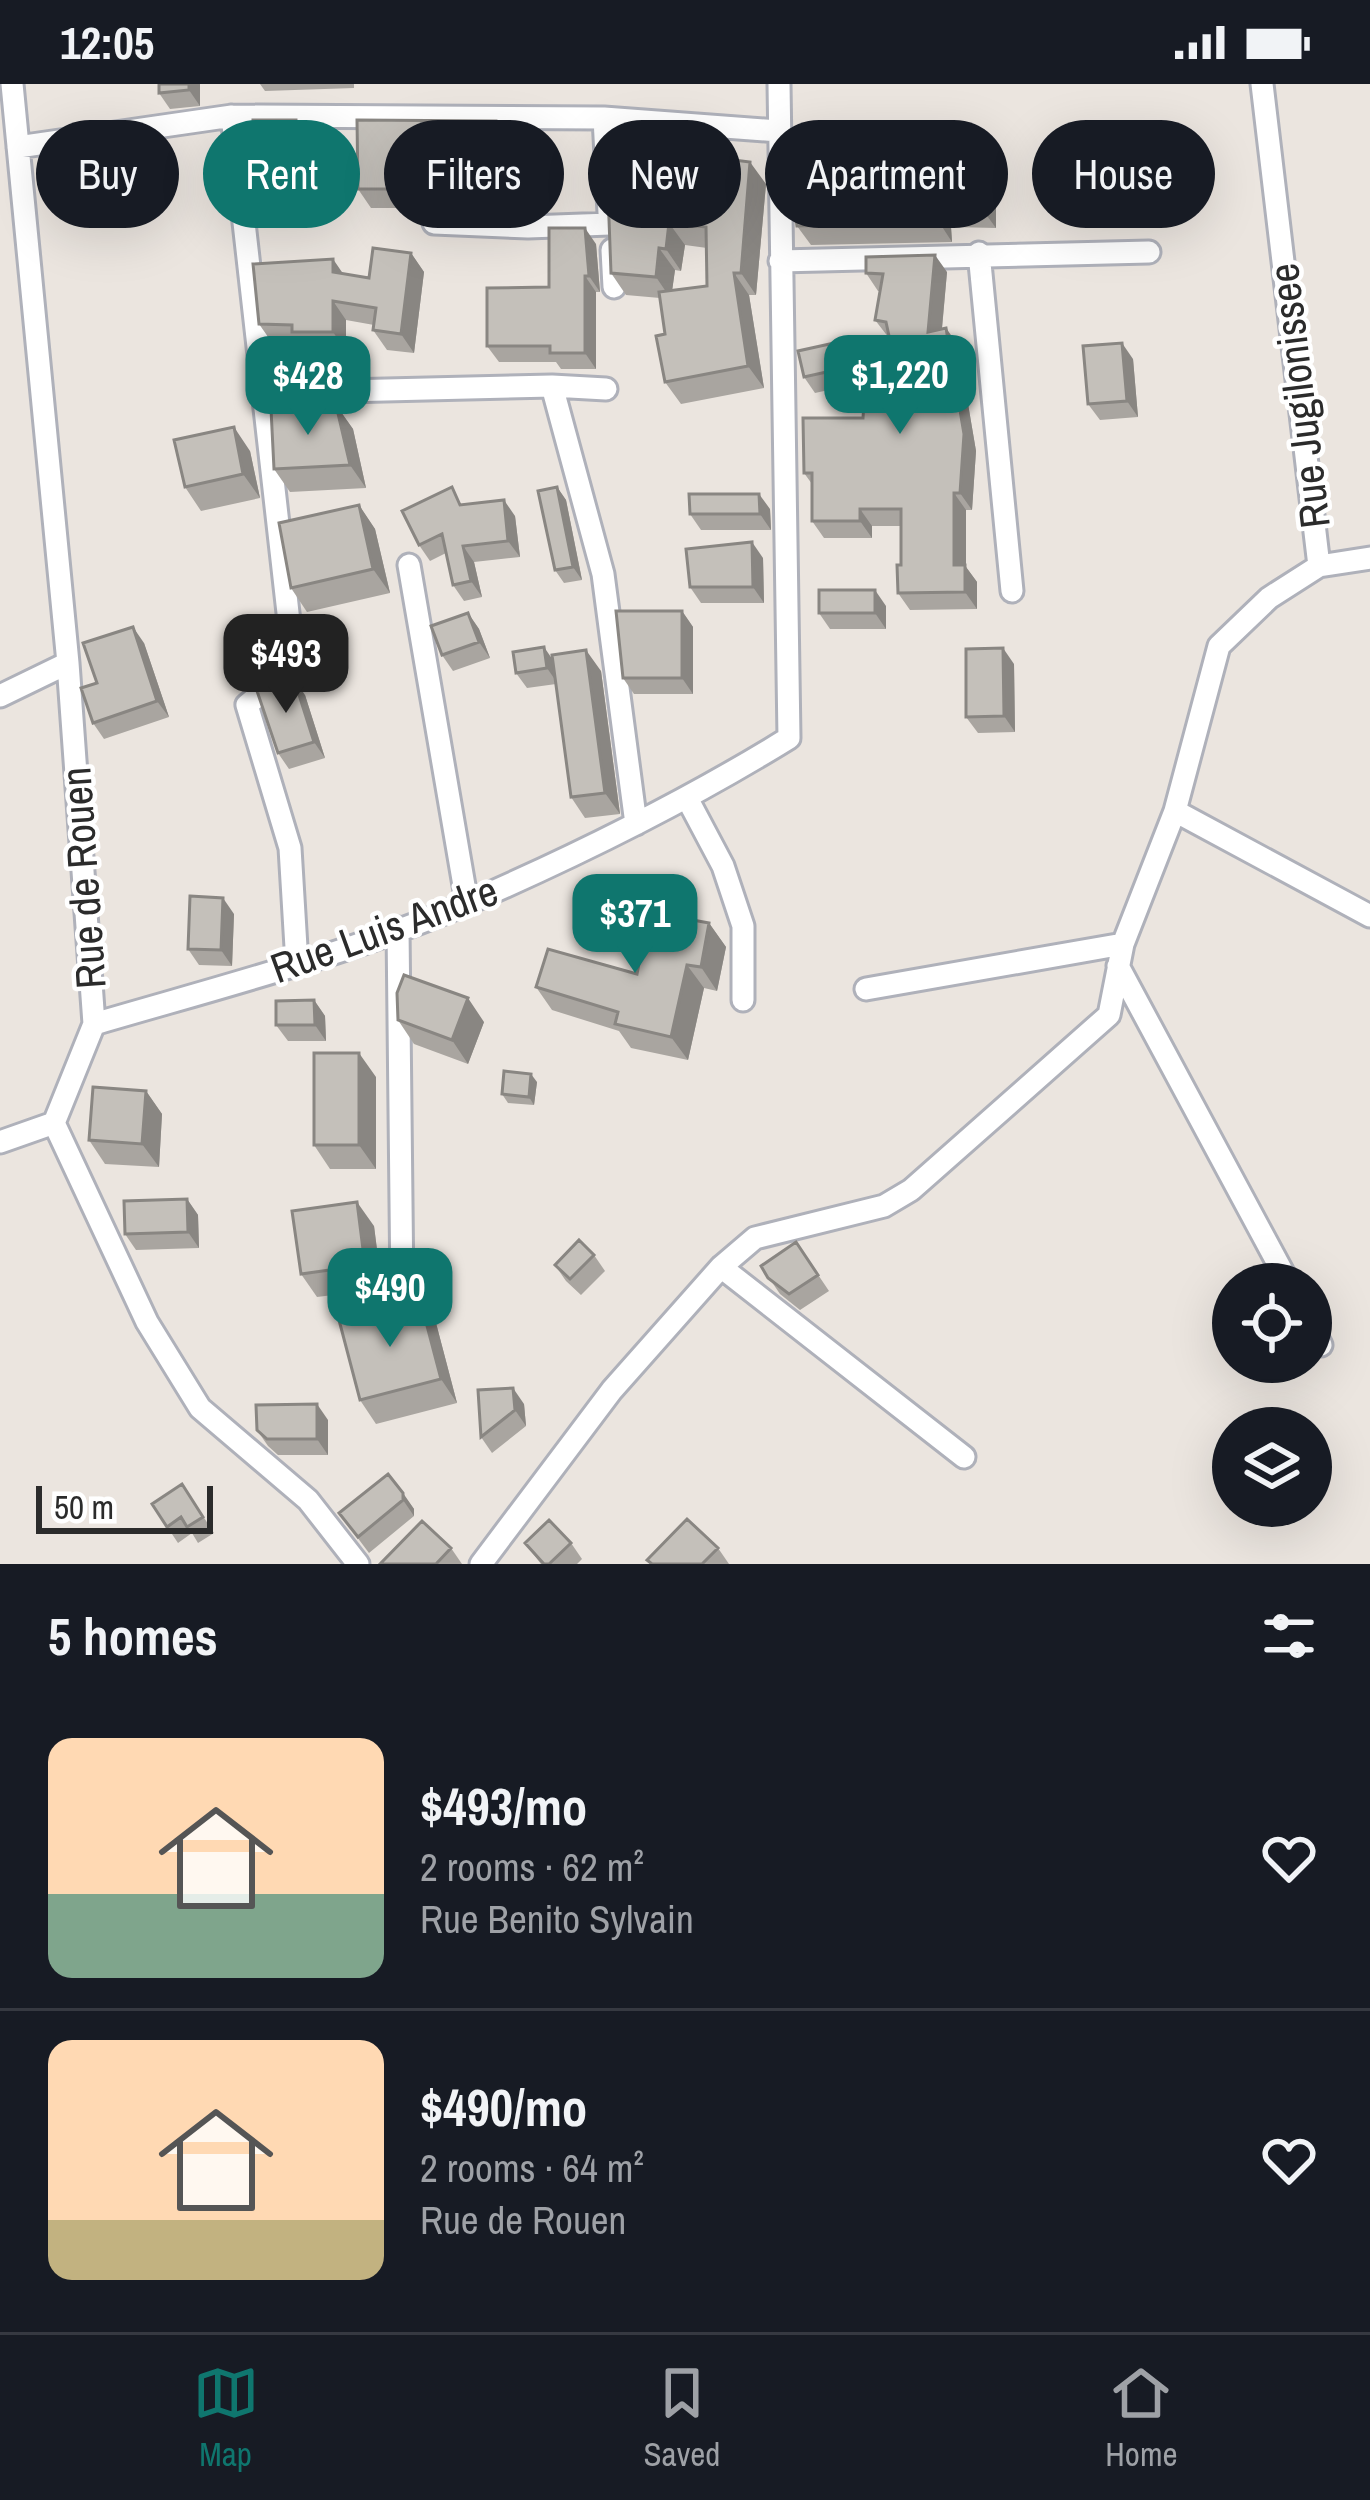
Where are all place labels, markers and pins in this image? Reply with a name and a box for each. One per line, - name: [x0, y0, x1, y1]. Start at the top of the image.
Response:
- pin: $1,220: [802, 335, 998, 437]
- pin: $428: [237, 336, 379, 438]
- pin: $493: [215, 614, 357, 716]
- pin: $371: [564, 874, 706, 976]
- pin: $490: [319, 1248, 461, 1350]

